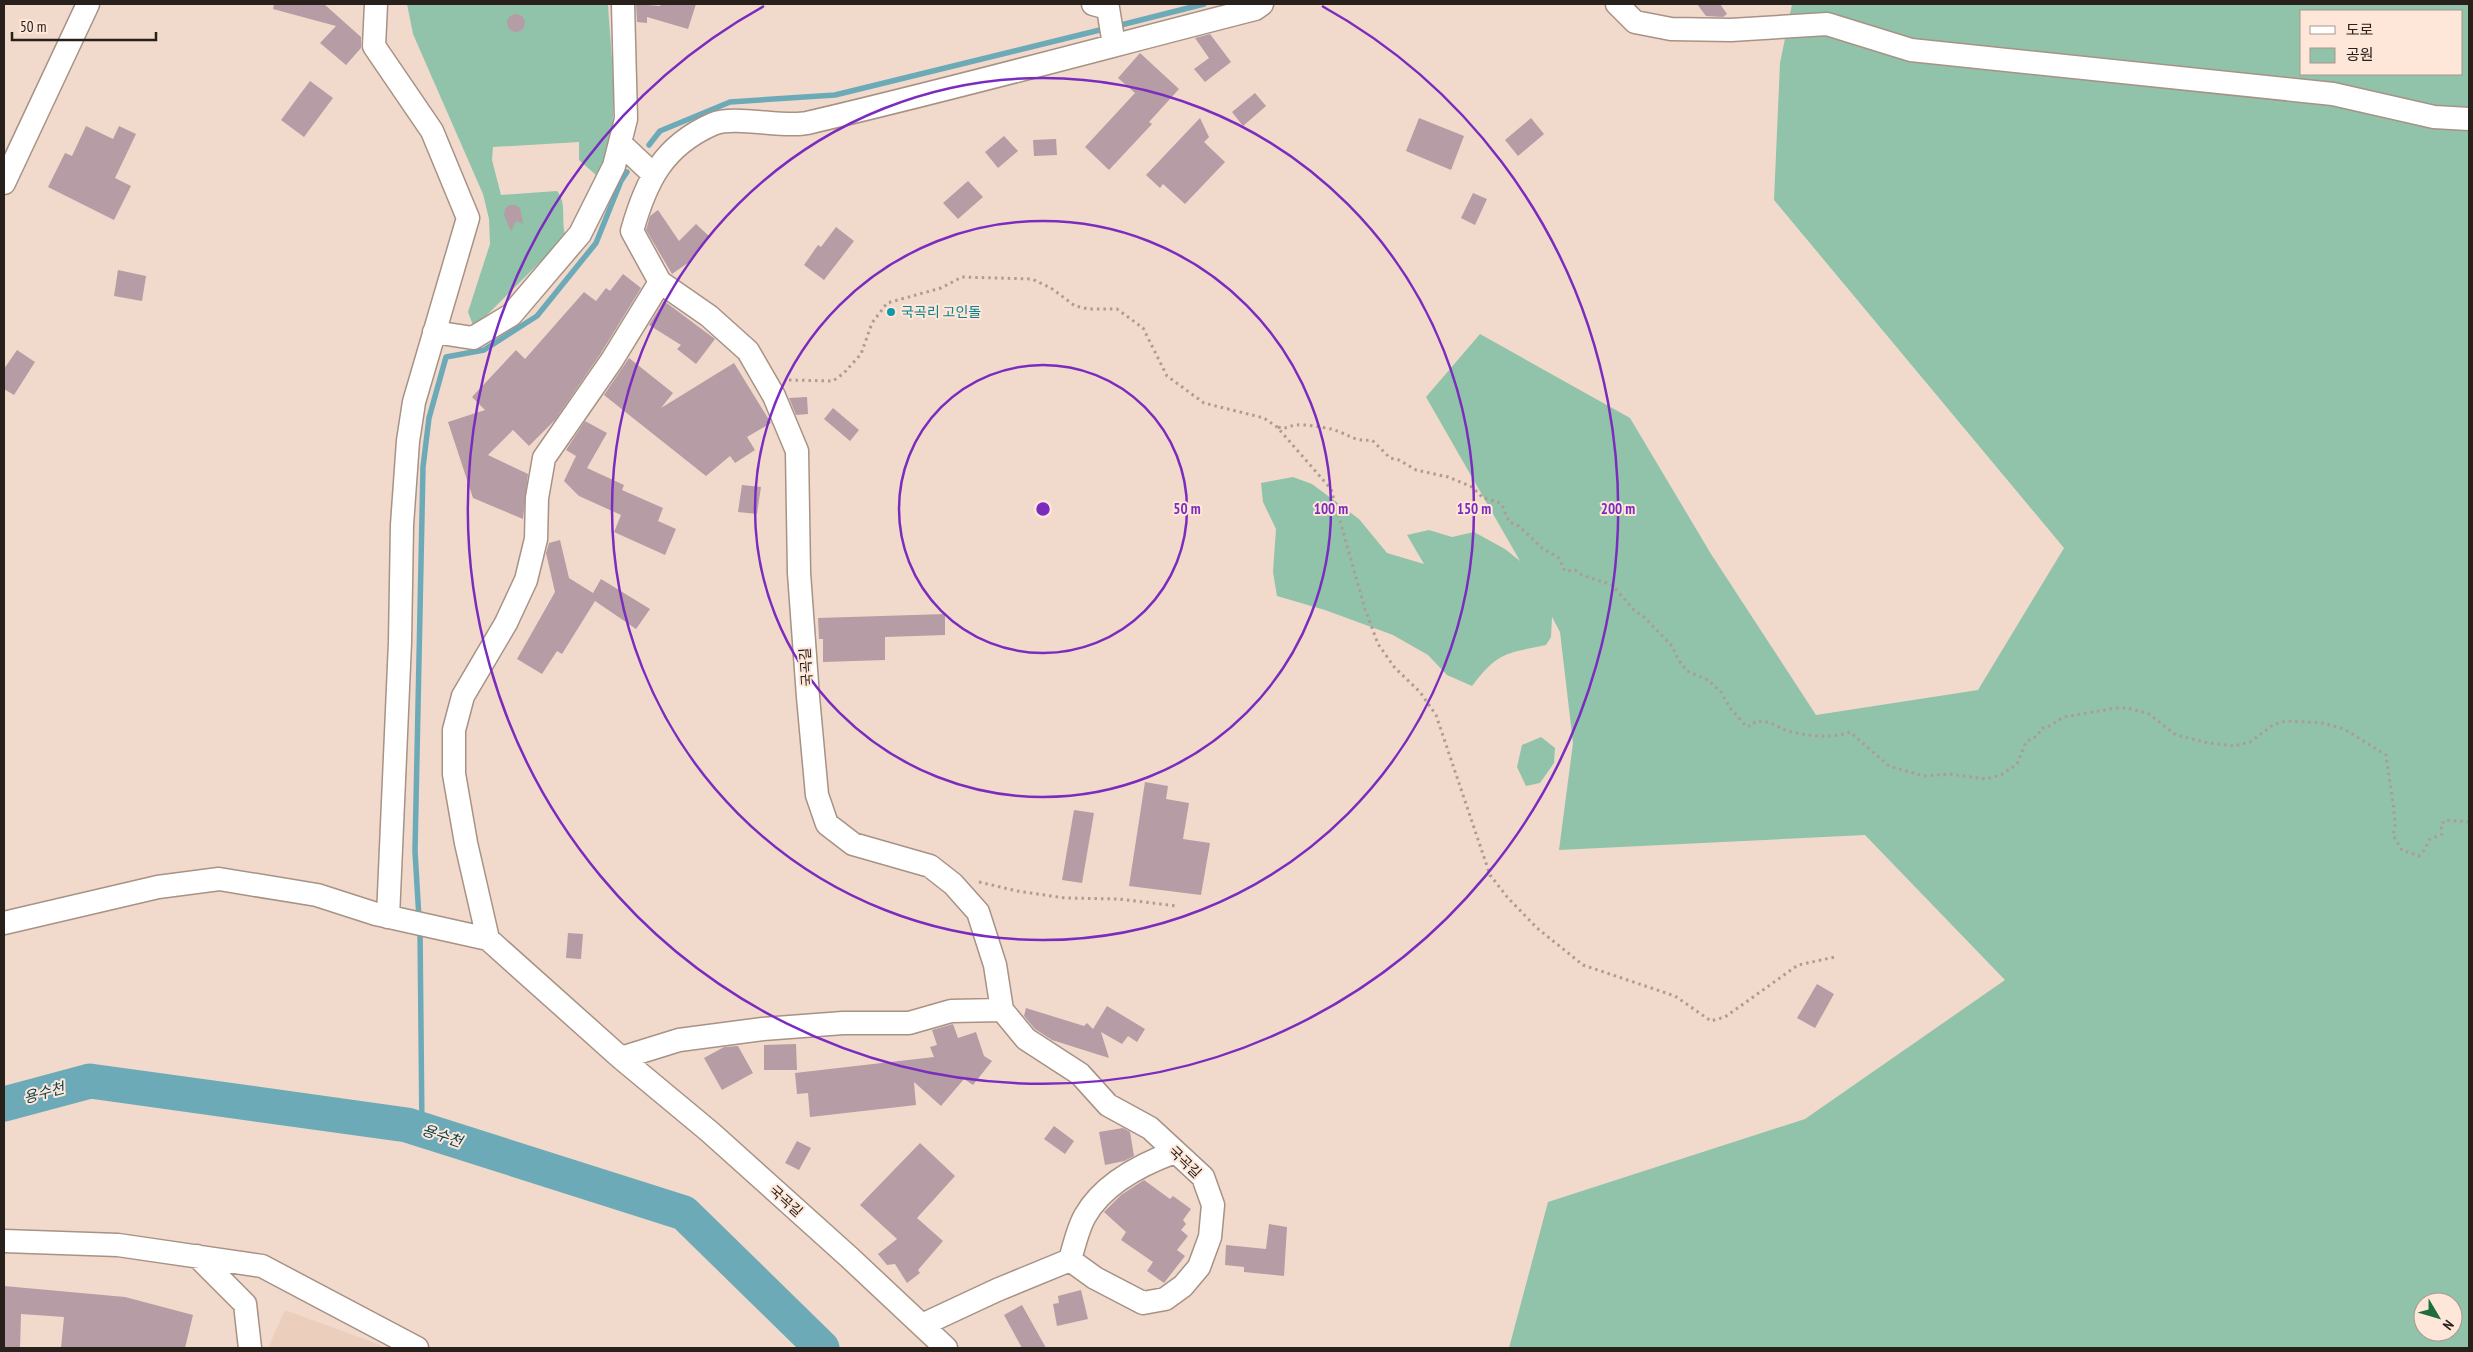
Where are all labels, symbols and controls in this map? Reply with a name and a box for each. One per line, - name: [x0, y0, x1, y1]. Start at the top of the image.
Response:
- scale bar: [12, 10, 156, 42]
- legend: [2300, 10, 2463, 75]
- text: 50 m: [20, 17, 46, 36]
- text: 도로: [2346, 20, 2374, 39]
- text: 공원: [2346, 45, 2374, 64]
- place label: 국곡리 고인돌: [901, 303, 981, 321]
- marker: 국곡리 고인돌: [885, 306, 897, 318]
- text: 50 m: [1173, 499, 1201, 518]
- text: 100 m: [1314, 499, 1348, 518]
- text: 150 m: [1457, 499, 1491, 518]
- text: 200 m: [1601, 499, 1635, 518]
- centre of rings: [1034, 500, 1052, 518]
- street label: 국곡길: [796, 647, 816, 687]
- water label: 용수천: [21, 1077, 68, 1107]
- water label: 용수천: [420, 1120, 467, 1152]
- street label: 국곡길: [1165, 1142, 1205, 1182]
- street label: 국곡길: [766, 1181, 806, 1221]
- north arrow: [2413, 1292, 2463, 1342]
- text: N: [2439, 1316, 2458, 1334]

